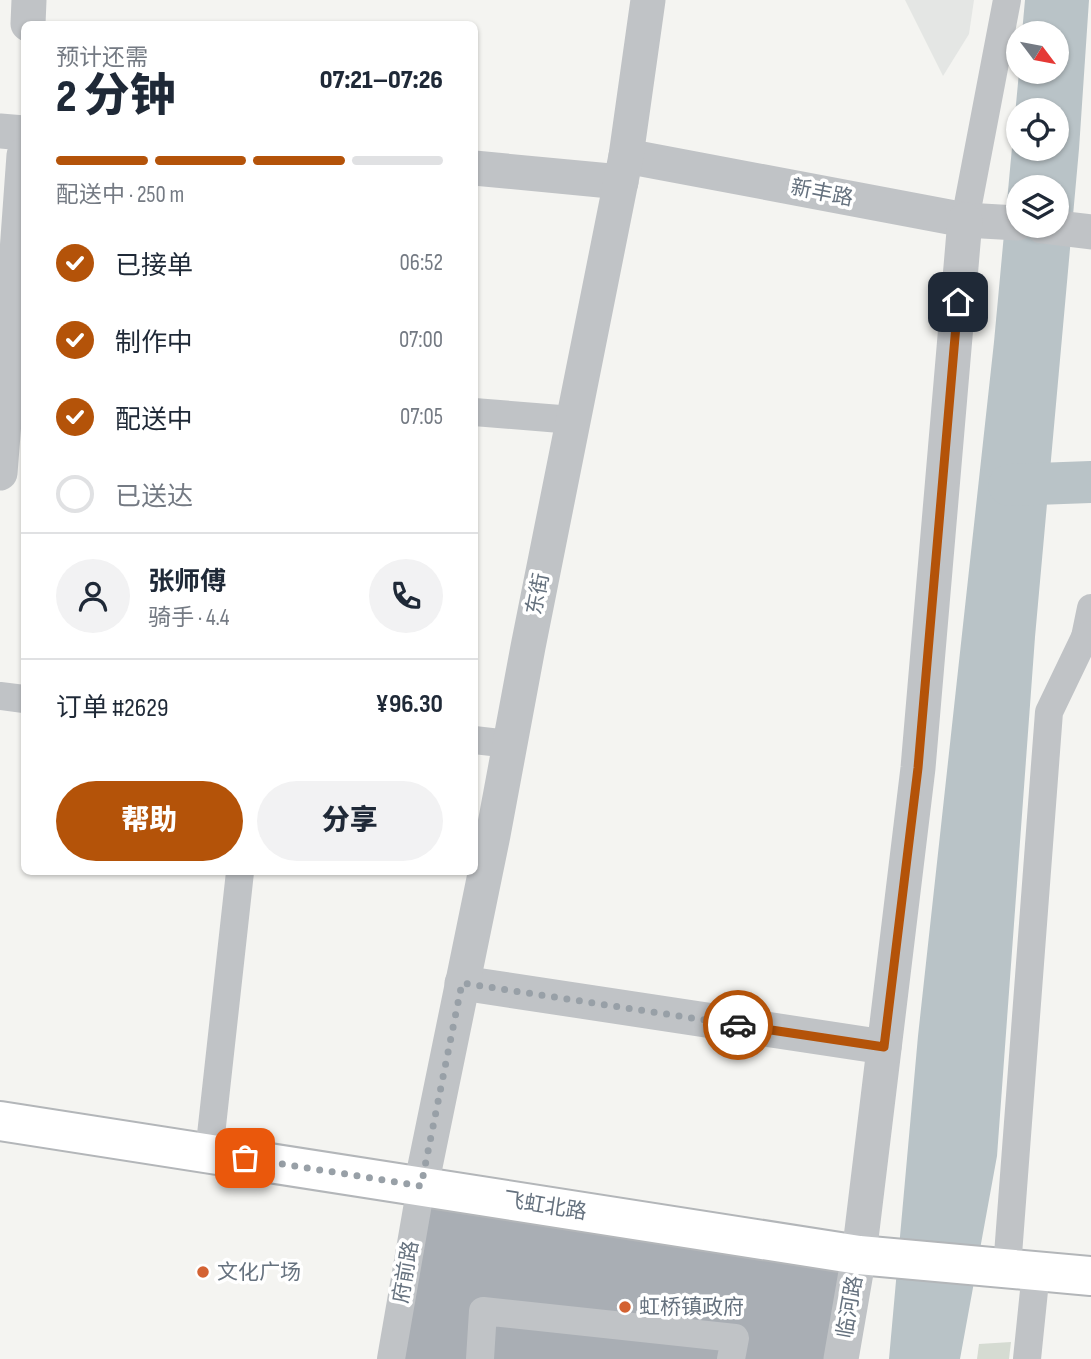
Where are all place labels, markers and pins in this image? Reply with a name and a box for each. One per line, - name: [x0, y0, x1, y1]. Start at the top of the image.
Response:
- pin: [928, 272, 988, 332]
- pin: [215, 1128, 275, 1188]
- place label: 文化广场: [217, 1260, 301, 1285]
- marker: 文化广场: [195, 1264, 211, 1280]
- place label: 虹桥镇政府: [639, 1295, 744, 1320]
- marker: 虹桥镇政府: [617, 1299, 633, 1315]

